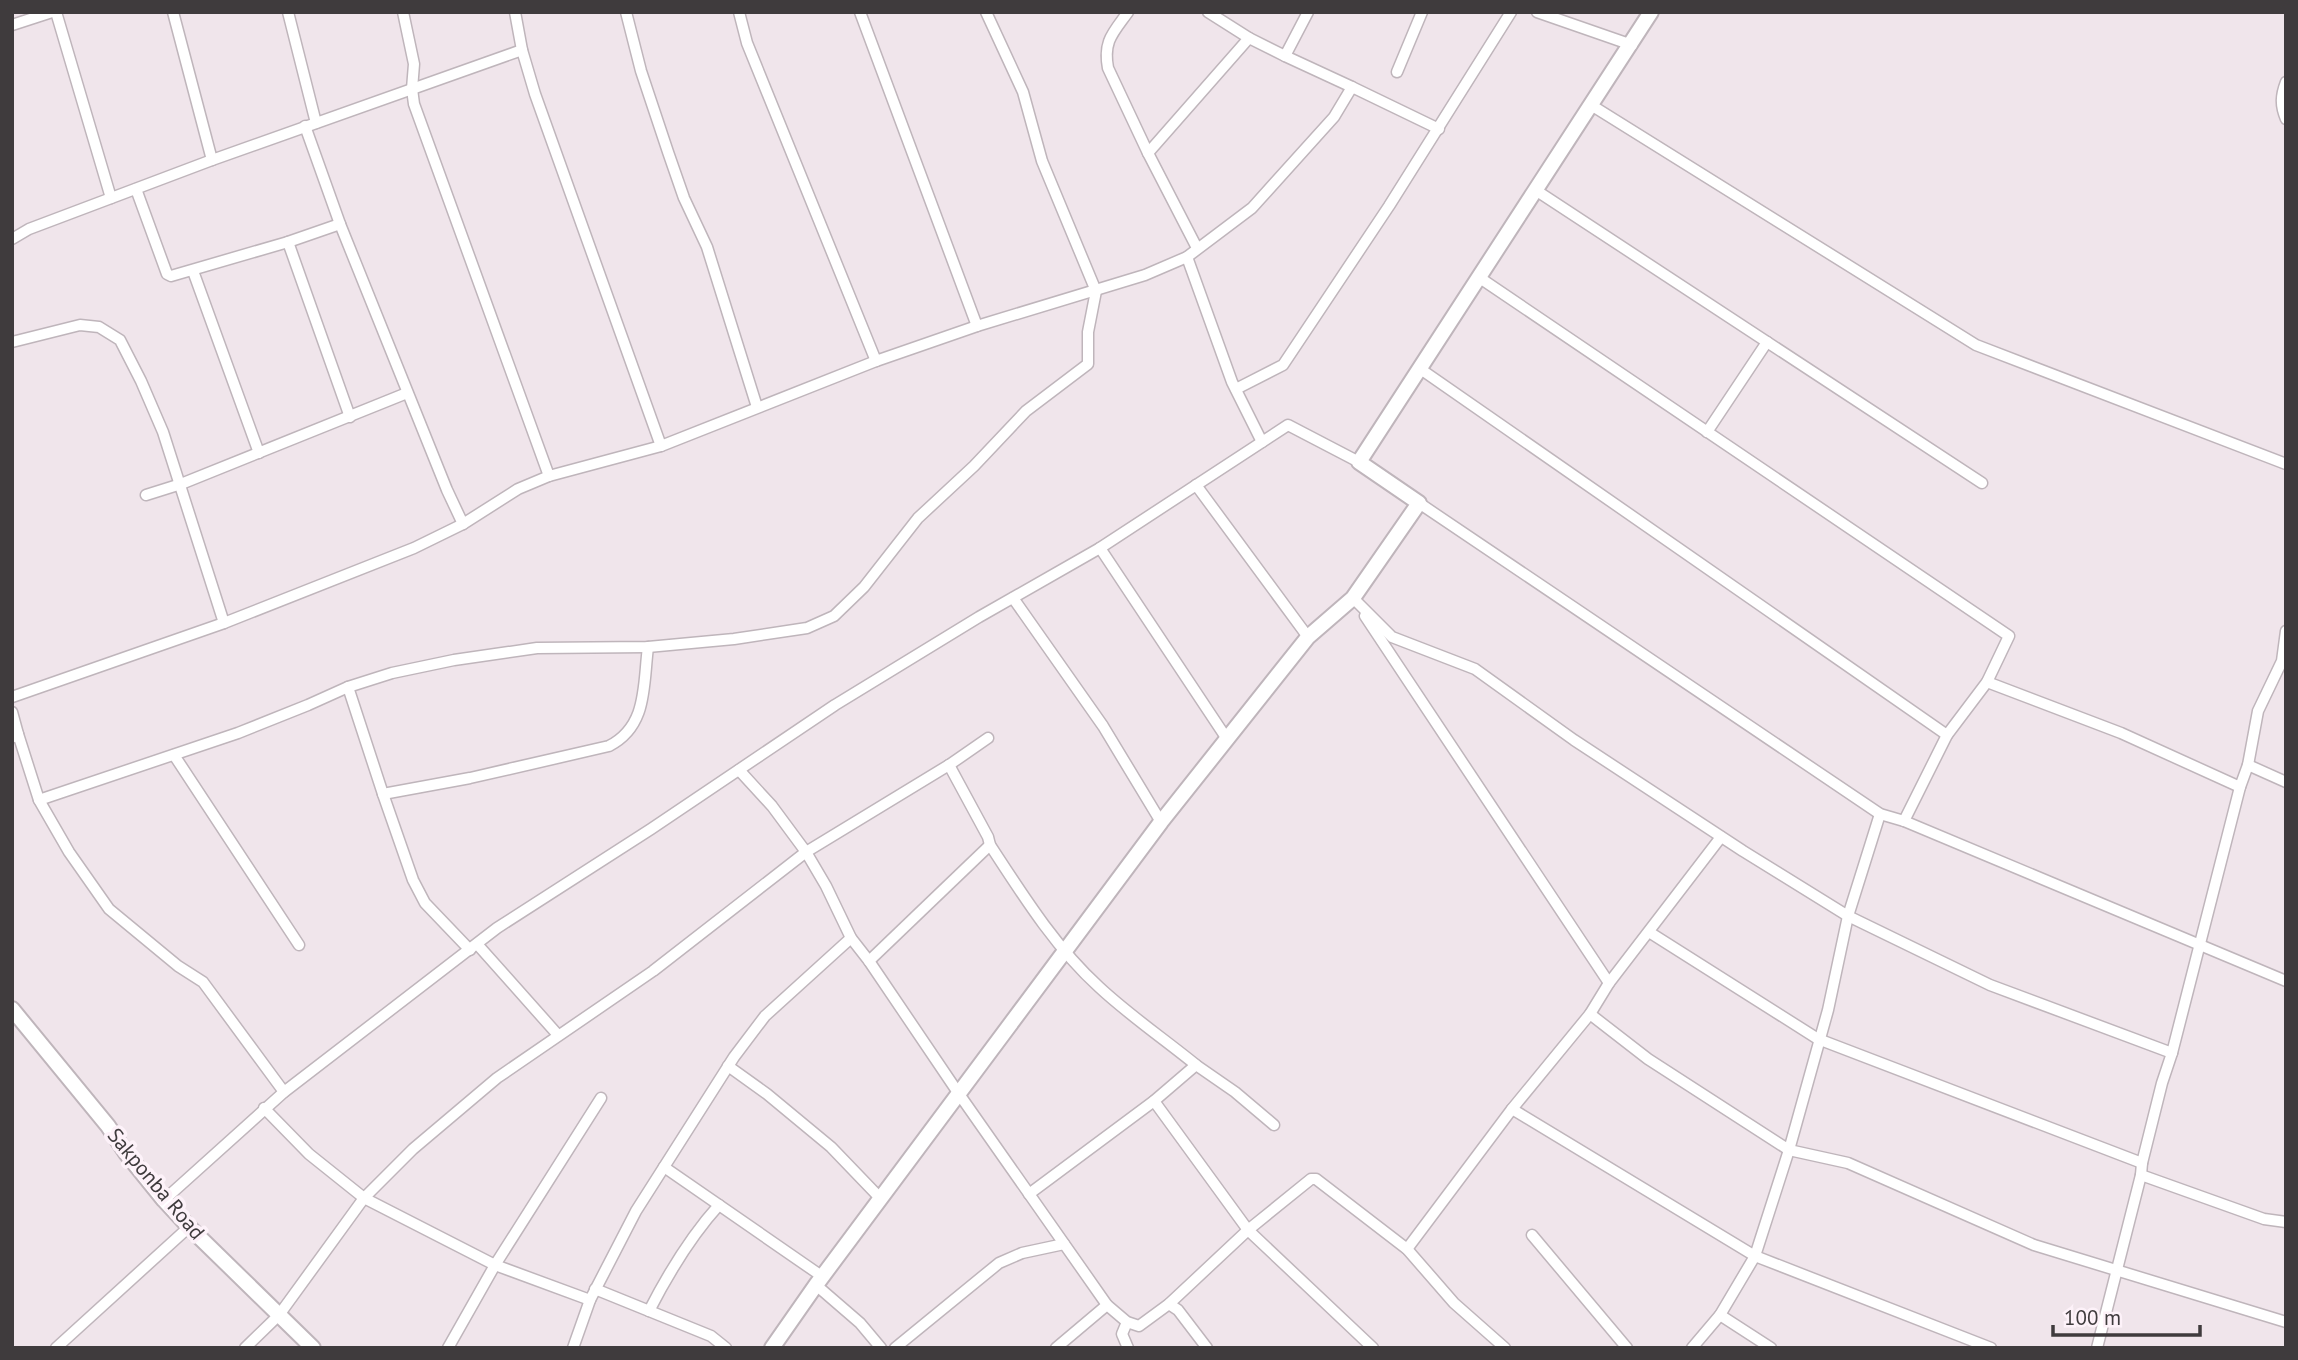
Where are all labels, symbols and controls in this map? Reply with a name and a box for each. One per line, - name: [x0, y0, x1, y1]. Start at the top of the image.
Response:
- street label: Sakponba Road: [102, 1122, 211, 1245]
- scale bar: [2053, 1294, 2200, 1338]
- text: 100 m: [2064, 1304, 2121, 1331]

